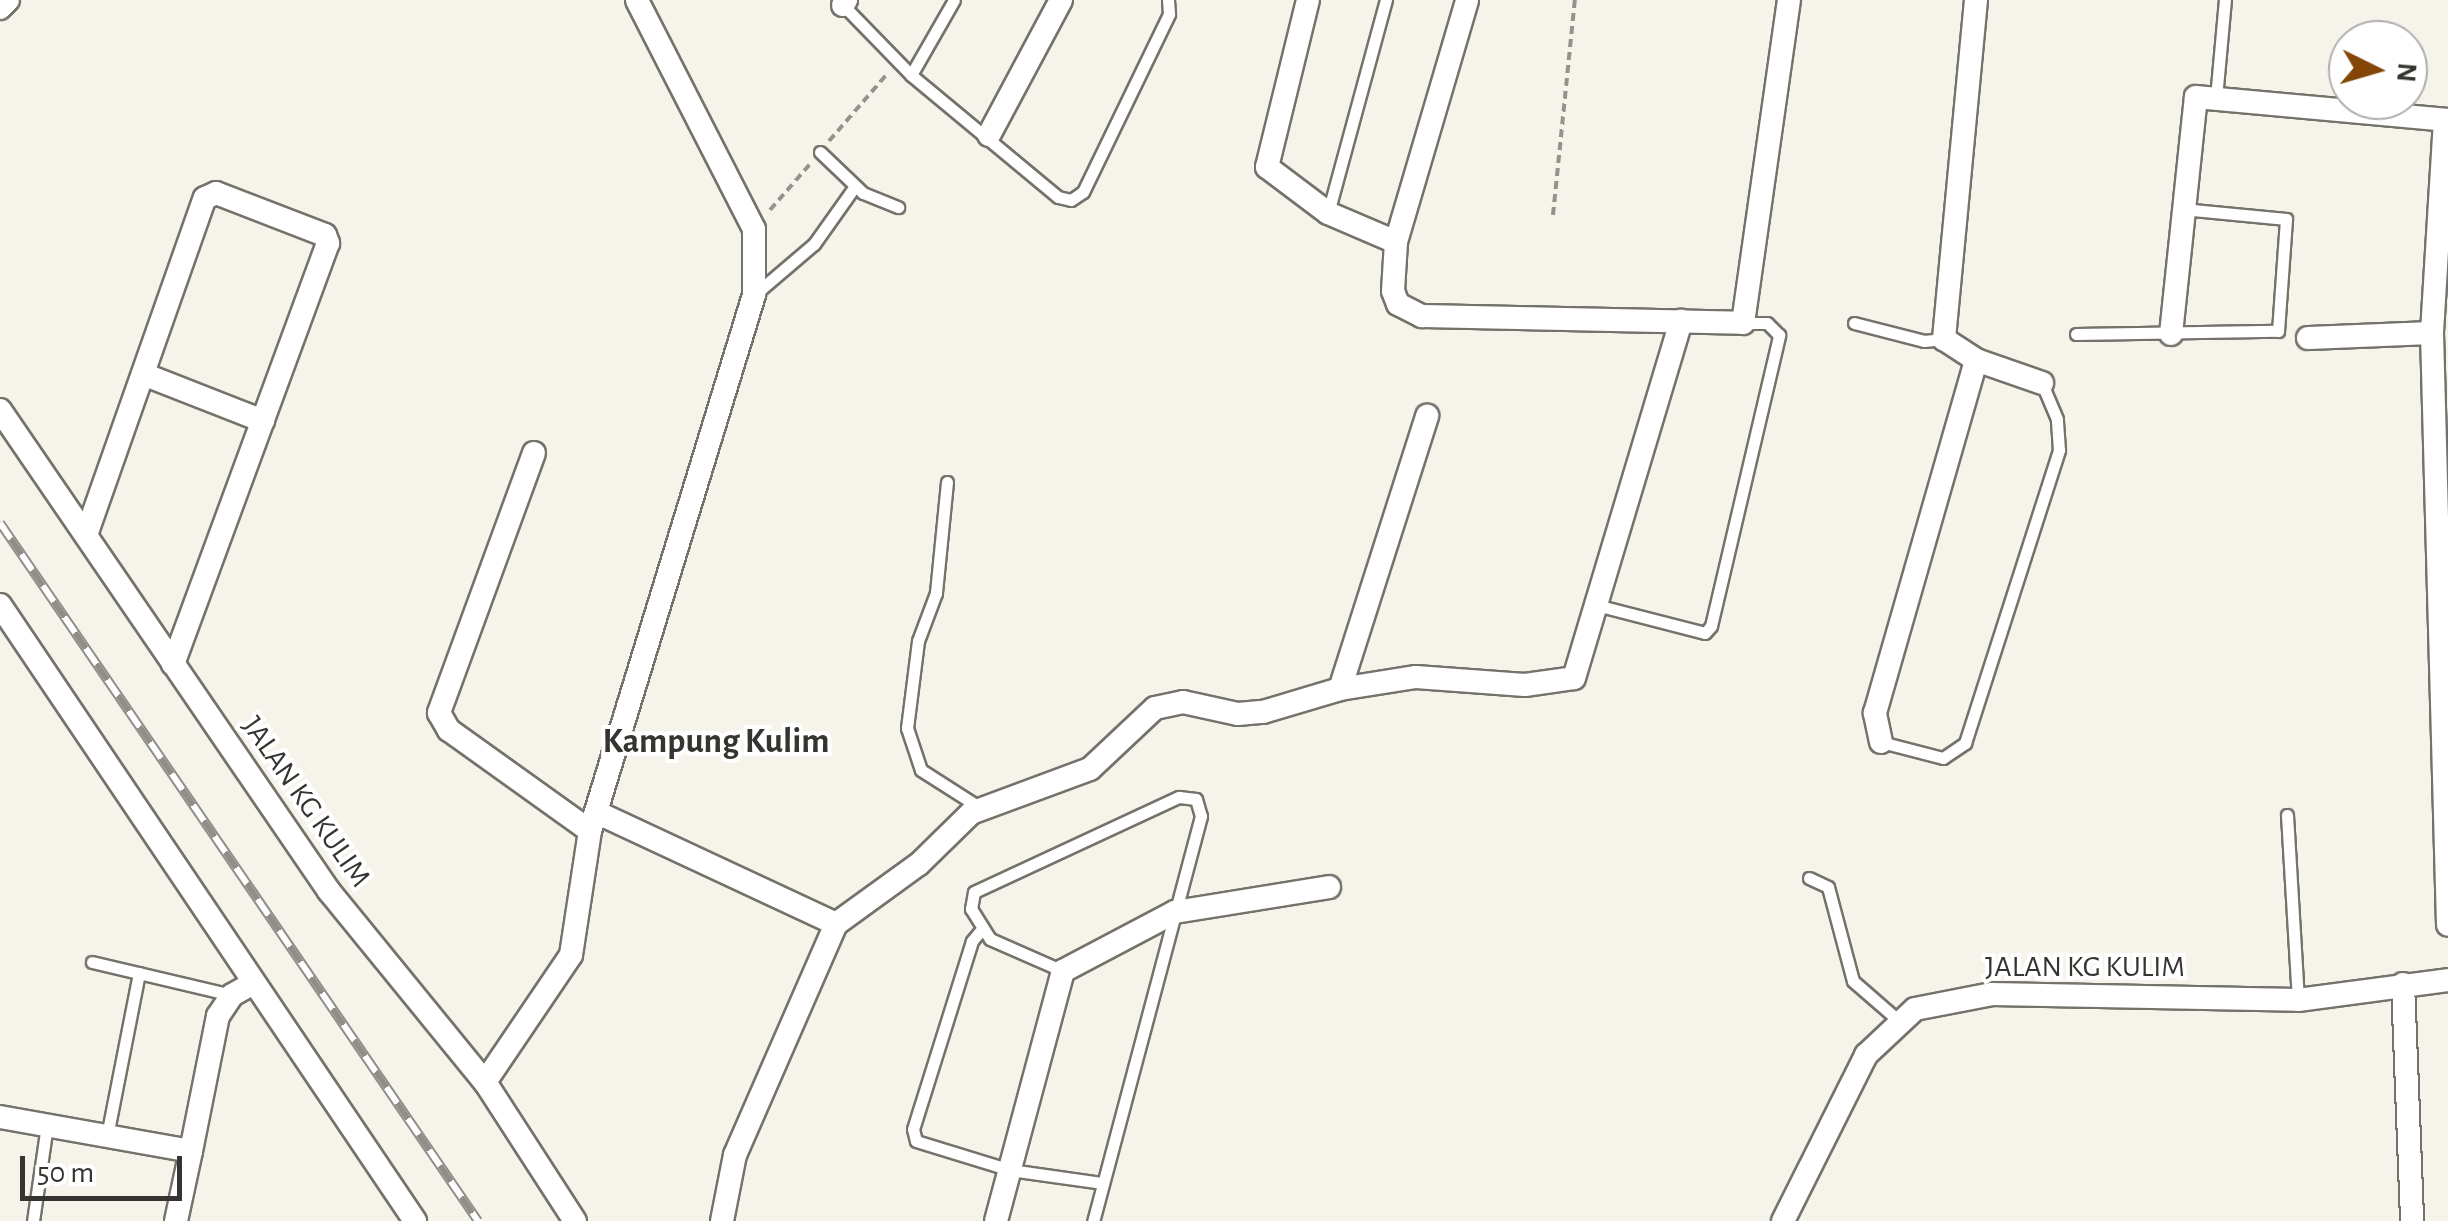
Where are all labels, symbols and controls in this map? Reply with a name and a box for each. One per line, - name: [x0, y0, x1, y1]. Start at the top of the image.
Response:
- north arrow: [2328, 20, 2428, 120]
- text: N: [2391, 62, 2421, 83]
- street label: JALAN KG KULIM: [234, 710, 378, 894]
- district label: Kampung Kulim: [602, 721, 830, 763]
- street label: JALAN KG KULIM: [1985, 949, 2185, 985]
- scale bar: [25, 1136, 188, 1198]
- text: 50 m: [37, 1158, 94, 1188]

